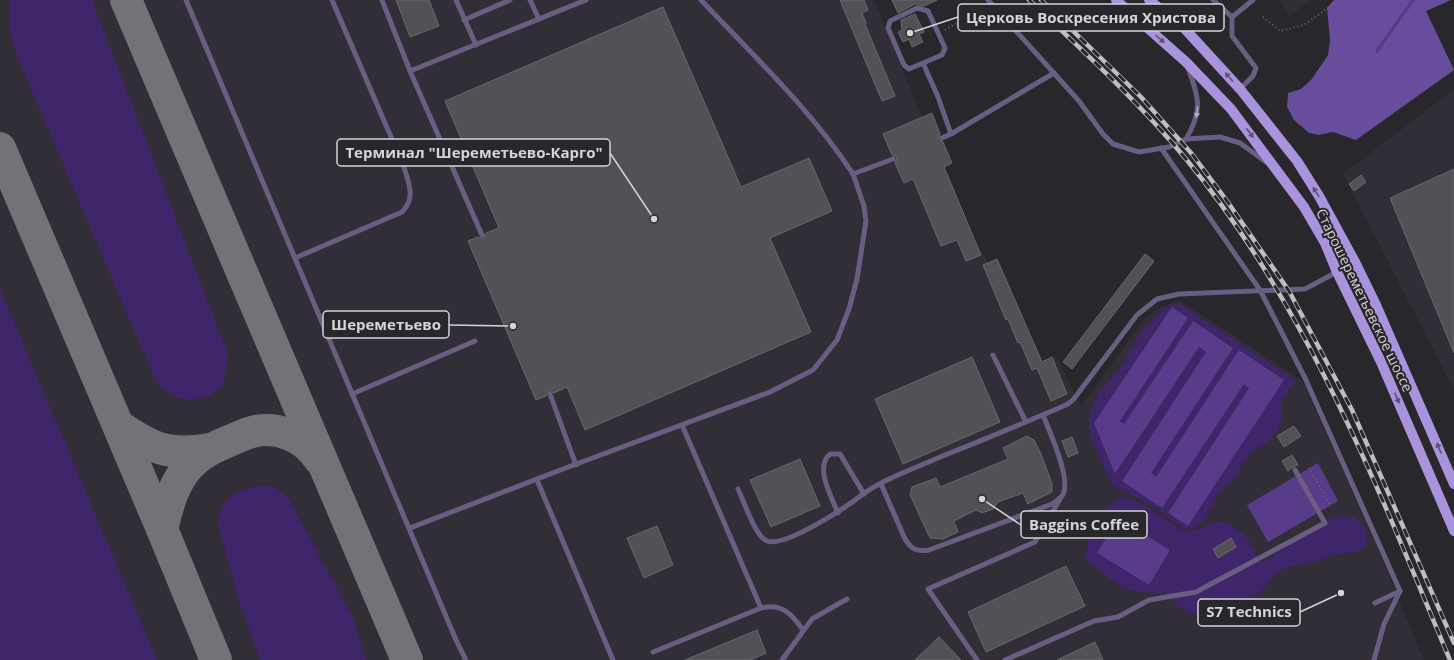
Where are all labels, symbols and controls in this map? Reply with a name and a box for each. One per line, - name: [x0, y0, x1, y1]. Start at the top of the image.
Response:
- callout: Церковь Воскресения Христова: [958, 4, 1224, 31]
- text: Церковь Воскресения Христова: [966, 7, 1216, 27]
- one-way arrow: [1156, 34, 1165, 43]
- one-way arrow: [1225, 73, 1234, 82]
- one-way arrow: [1194, 106, 1201, 119]
- one-way arrow: [1245, 128, 1254, 139]
- callout: Терминал "Шереметьево-Карго": [337, 139, 610, 166]
- text: Терминал "Шереметьево-Карго": [345, 142, 603, 162]
- one-way arrow: [1313, 186, 1320, 198]
- street label: Старошереметьевское шоссе: [1312, 205, 1418, 395]
- callout: Шереметьево: [323, 311, 449, 338]
- text: Шереметьево: [331, 314, 441, 334]
- one-way arrow: [1394, 392, 1400, 404]
- one-way arrow: [1435, 441, 1441, 453]
- callout: Baggins Coffee: [1021, 511, 1147, 538]
- text: Baggins Coffee: [1029, 514, 1139, 534]
- callout: S7 Technics: [1198, 599, 1300, 626]
- text: S7 Technics: [1206, 601, 1292, 621]

